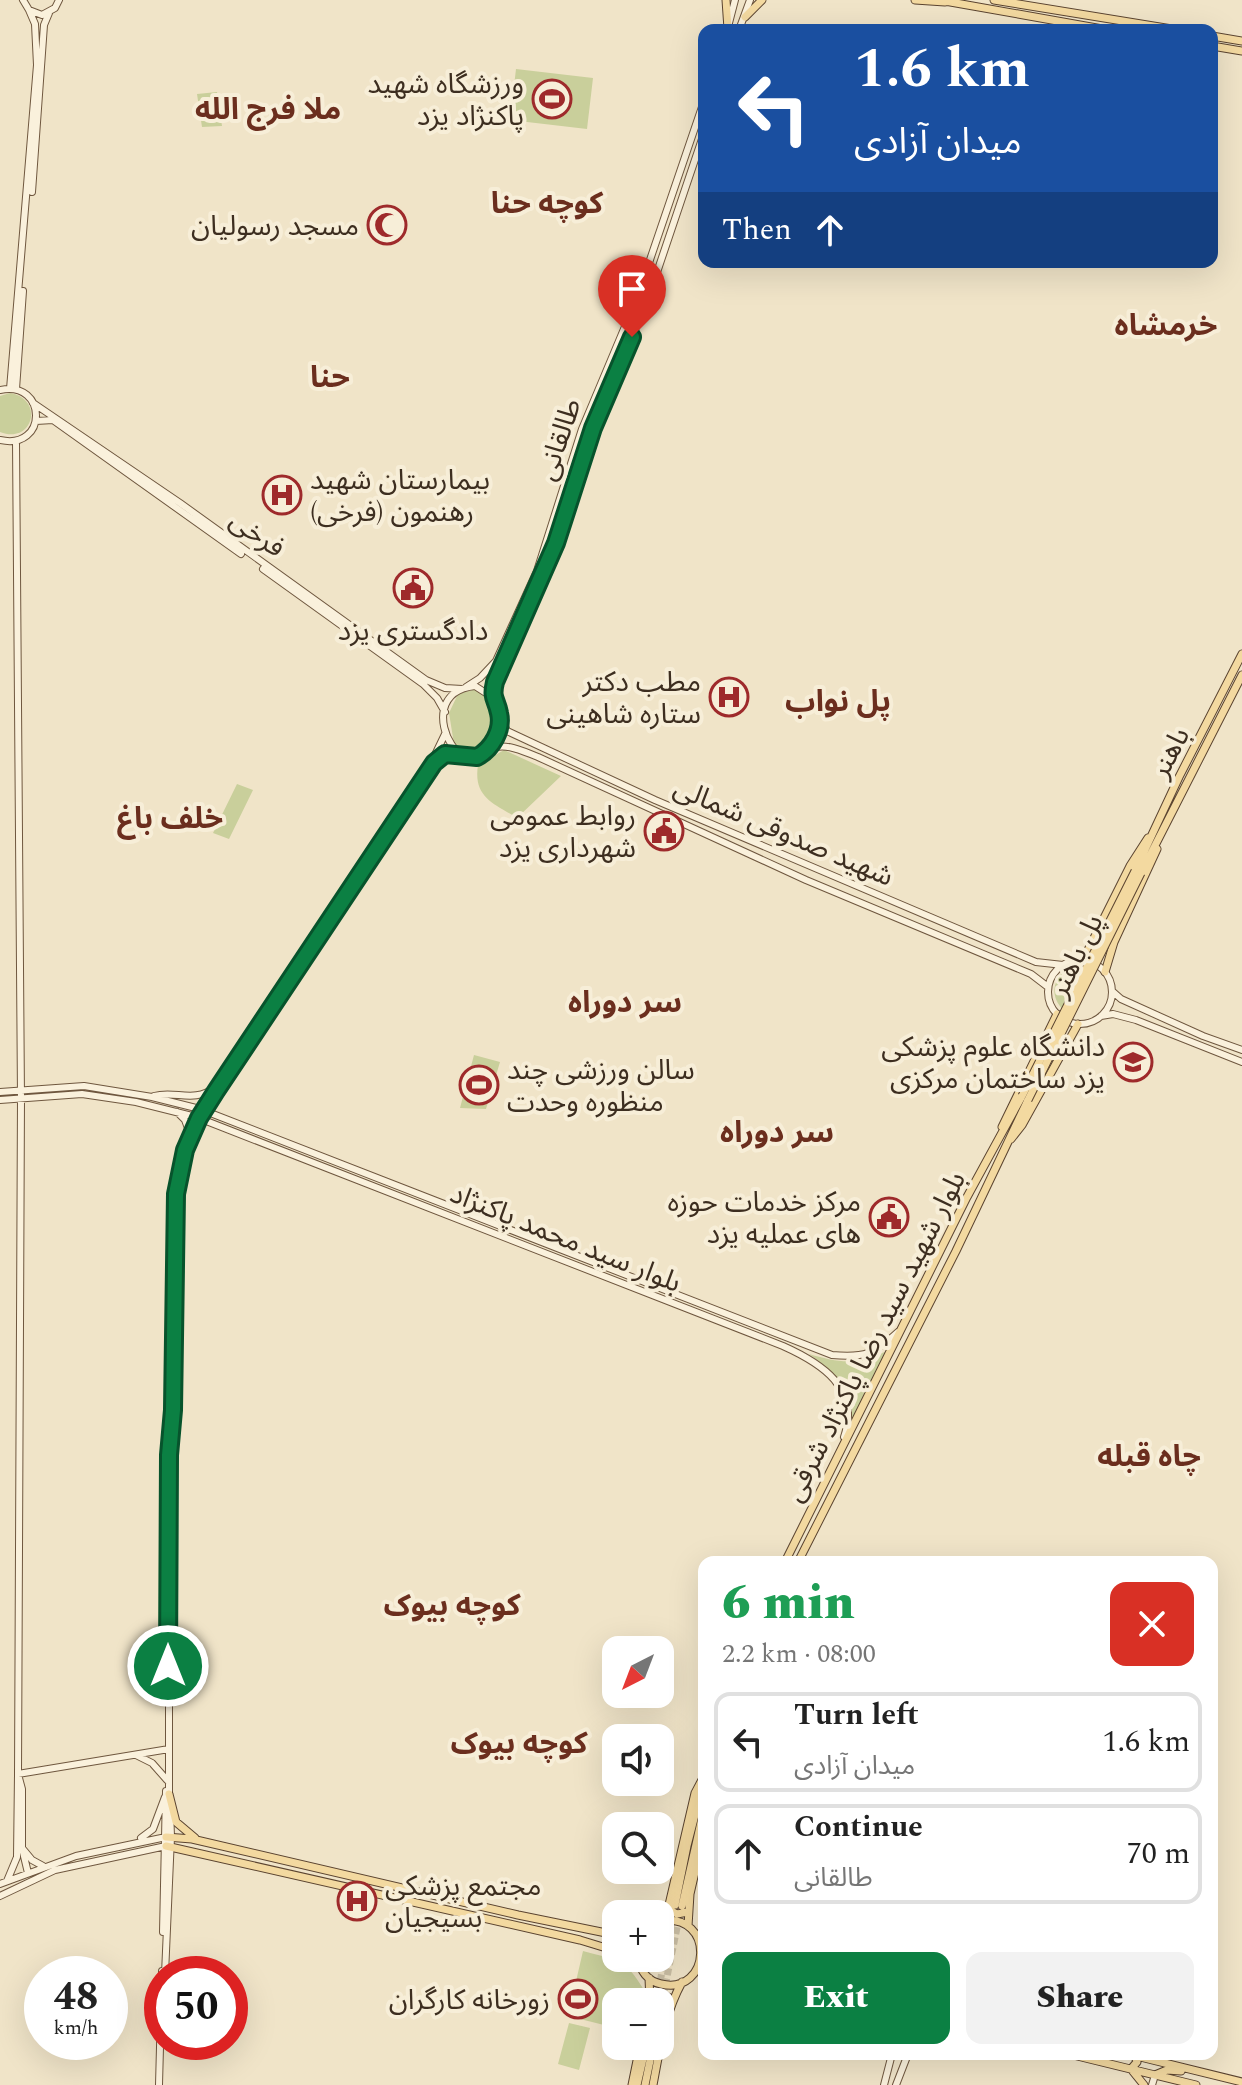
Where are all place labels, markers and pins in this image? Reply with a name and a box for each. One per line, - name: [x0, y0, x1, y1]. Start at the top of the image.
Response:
- place label: ورزشگاه شهید پاکنژاد یزد: [368, 63, 524, 138]
- sports icon: ورزشگاه شهید پاکنژاد یزد: [531, 78, 573, 120]
- mosque icon: مسجد رسولیان: [366, 204, 408, 246]
- place label: مسجد رسولیان: [191, 205, 359, 248]
- pin: [598, 255, 666, 337]
- place label: بیمارستان شهید رهنمون (فرخی): [310, 459, 490, 534]
- hospital icon: بیمارستان شهید رهنمون (فرخی): [261, 474, 303, 516]
- public building icon: دادگستری یزد: [392, 567, 434, 609]
- place label: دادگستری یزد: [338, 610, 488, 653]
- place label: مطب دکتر ستاره شاهینی: [546, 661, 701, 736]
- hospital icon: مطب دکتر ستاره شاهینی: [708, 676, 750, 718]
- place label: روابط عمومی شهرداری یزد: [490, 795, 636, 870]
- public building icon: روابط عمومی شهرداری یزد: [643, 810, 685, 852]
- place label: دانشگاه علوم پزشکی یزد ساختمان مرکزی: [881, 1026, 1105, 1101]
- school or university icon: دانشگاه علوم پزشکی یزد ساختمان مرکزی: [1112, 1041, 1154, 1083]
- place label: سالن ورزشی چند منظوره وحدت: [507, 1049, 695, 1124]
- sports icon: سالن ورزشی چند منظوره وحدت: [458, 1064, 500, 1106]
- place label: مرکز خدمات حوزه های عملیه یزد: [667, 1181, 861, 1256]
- public building icon: مرکز خدمات حوزه های عملیه یزد: [868, 1196, 910, 1238]
- place label: مجتمع پزشکی بسیجیان: [385, 1865, 541, 1940]
- hospital icon: مجتمع پزشکی بسیجیان: [336, 1880, 378, 1922]
- sports icon: زورخانه کارگران: [557, 1978, 599, 2020]
- place label: زورخانه کارگران: [389, 1979, 550, 2022]

